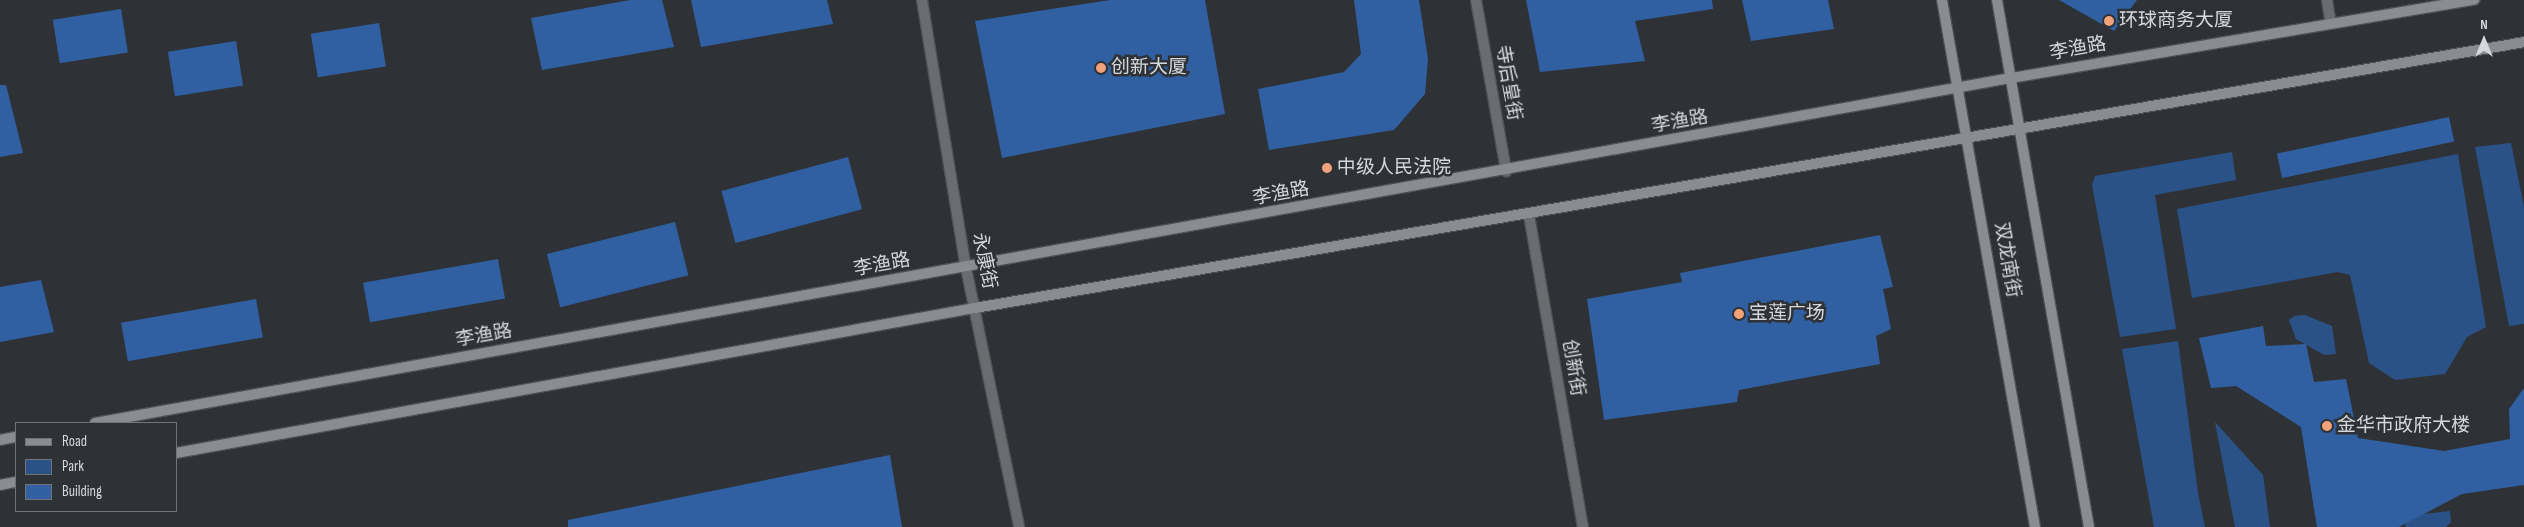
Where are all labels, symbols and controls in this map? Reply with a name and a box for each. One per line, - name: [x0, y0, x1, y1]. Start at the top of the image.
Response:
- place label: 环球商务大厦: [2119, 10, 2233, 32]
- marker: 环球商务大厦: [2103, 15, 2115, 27]
- north arrow: [2459, 15, 2509, 65]
- text: N: [2480, 16, 2488, 33]
- street label: 李渔路: [2048, 33, 2108, 65]
- street label: 寺后皇街: [1490, 44, 1526, 122]
- place label: 创新大厦: [1111, 57, 1187, 79]
- marker: 创新大厦: [1095, 62, 1107, 74]
- street label: 李渔路: [1650, 106, 1710, 138]
- place label: 中级人民法院: [1337, 157, 1451, 179]
- marker: 中级人民法院: [1321, 162, 1333, 174]
- street label: 李渔路: [1251, 178, 1311, 210]
- street label: 双龙南街: [1989, 221, 2025, 299]
- street label: 永康街: [967, 231, 1001, 291]
- street label: 李渔路: [852, 249, 912, 281]
- place label: 宝莲广场: [1749, 303, 1825, 325]
- marker: 宝莲广场: [1733, 308, 1745, 320]
- street label: 李渔路: [454, 320, 514, 352]
- street label: 创新街: [1557, 338, 1589, 398]
- place label: 金华市政府大楼: [2337, 415, 2470, 437]
- marker: 金华市政府大楼: [2321, 420, 2333, 432]
- legend: [15, 422, 178, 512]
- text: Road: [62, 432, 87, 451]
- text: Park: [62, 457, 84, 476]
- text: Building: [62, 482, 102, 501]

